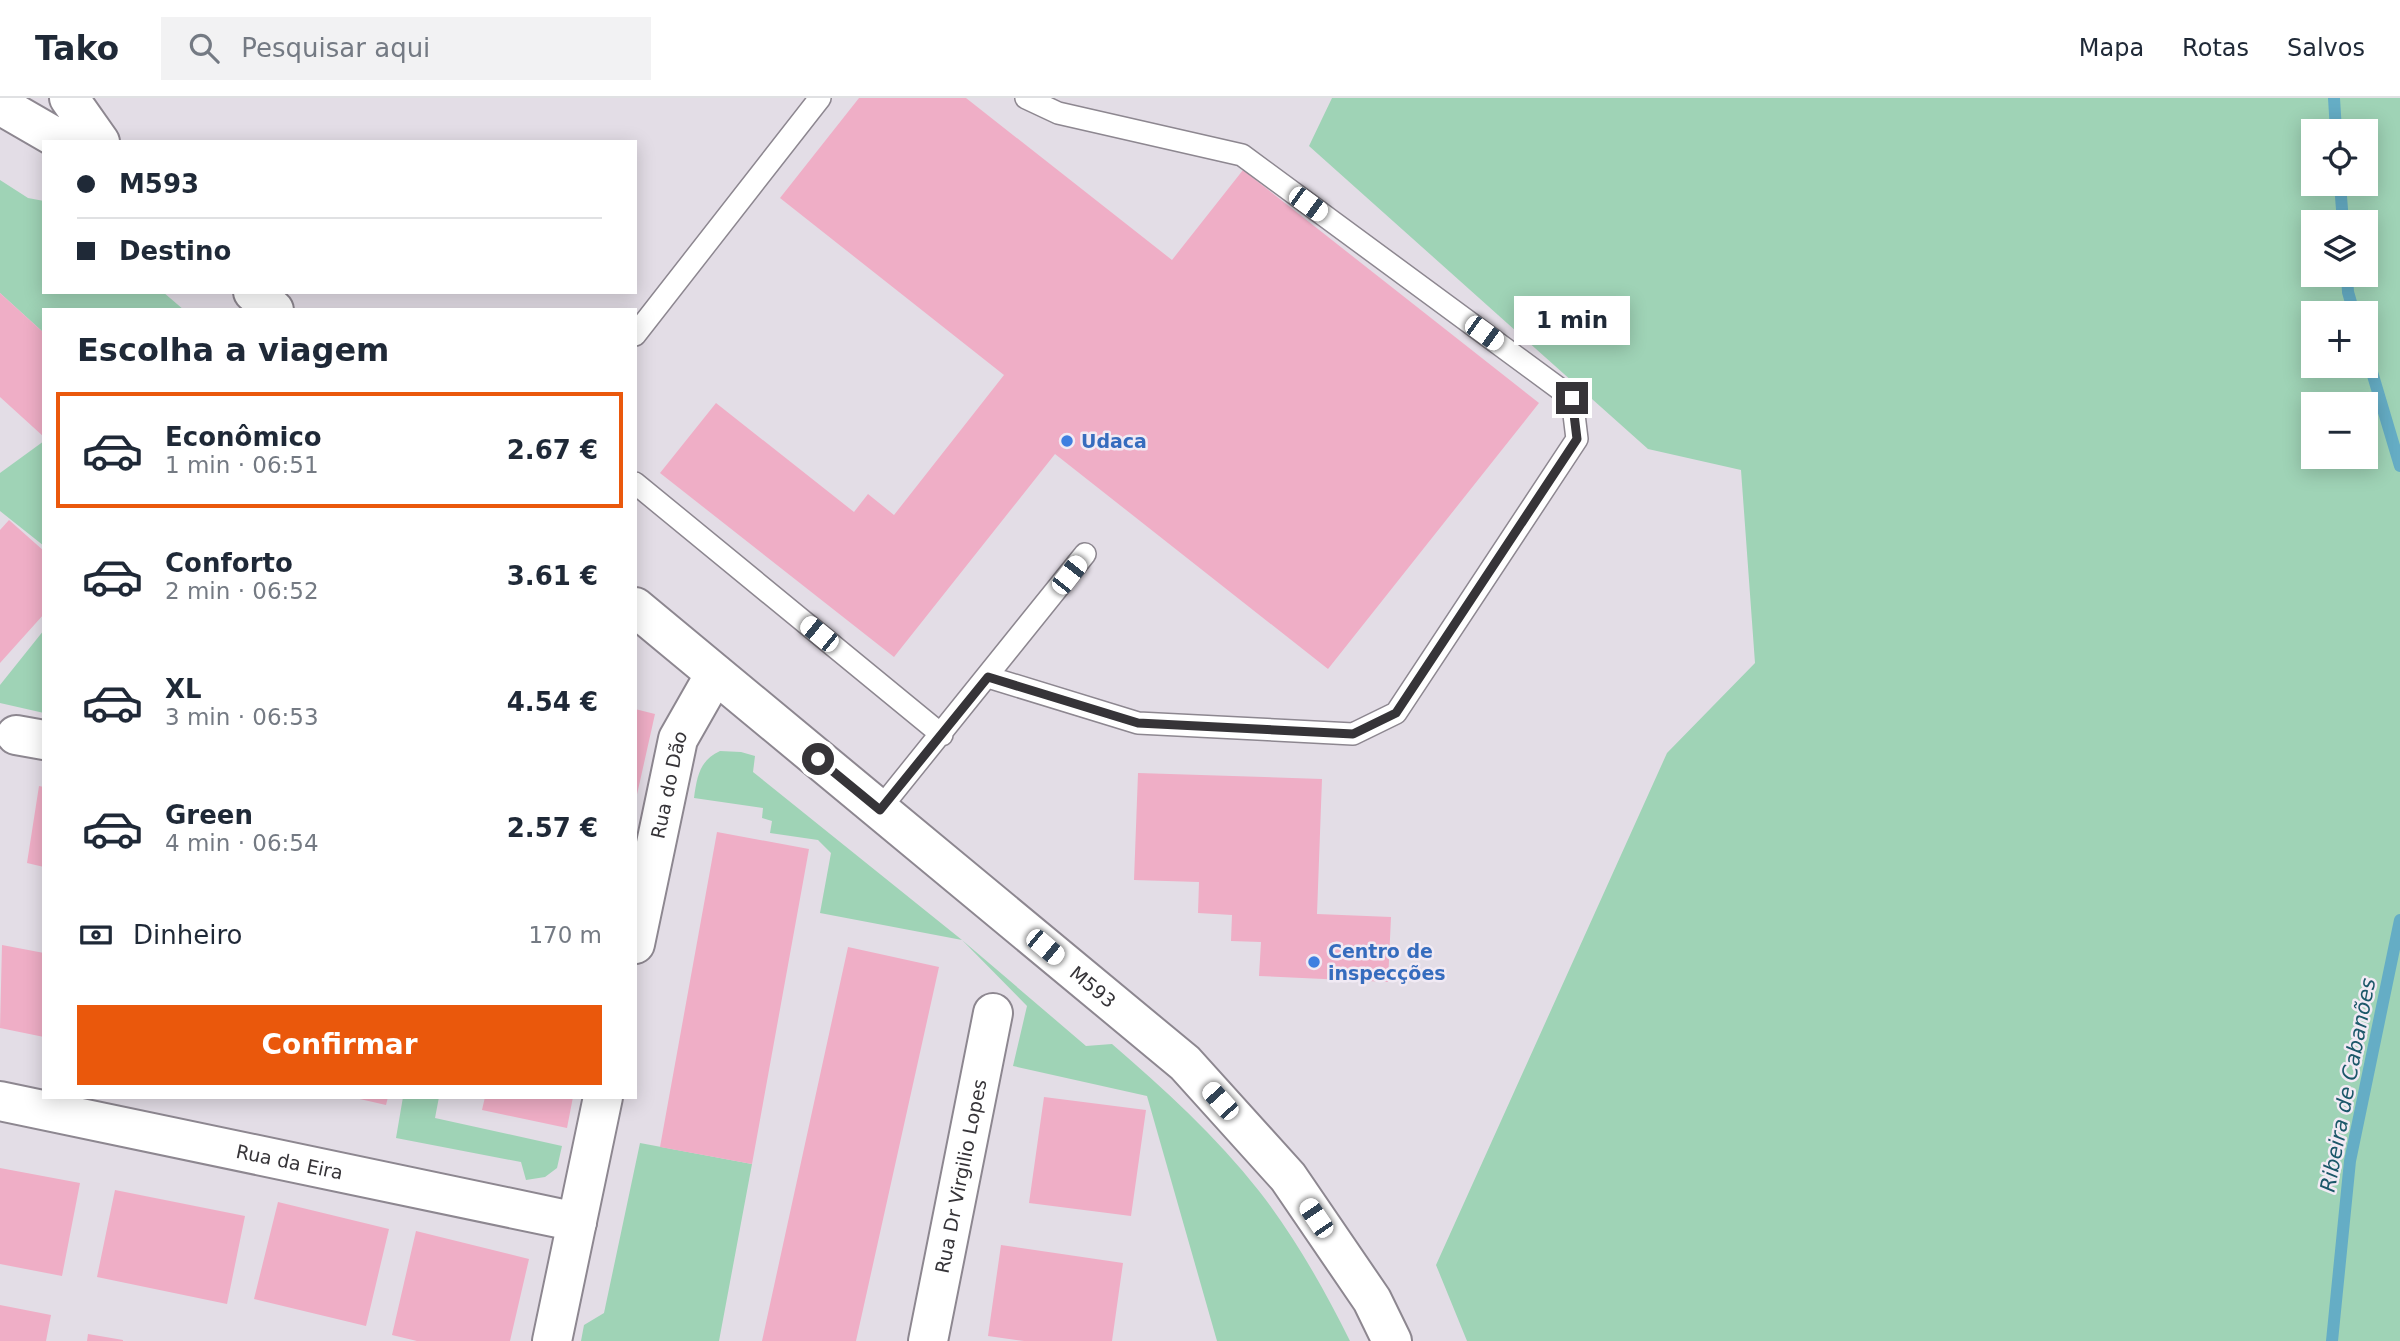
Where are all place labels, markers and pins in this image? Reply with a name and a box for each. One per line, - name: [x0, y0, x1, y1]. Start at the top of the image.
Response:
- place label: Udaca: [1081, 430, 1147, 452]
- marker: Udaca: [1059, 433, 1075, 449]
- place label: Centro de inspecções: [1328, 940, 1446, 984]
- marker: Centro de inspecções: [1306, 954, 1322, 970]

